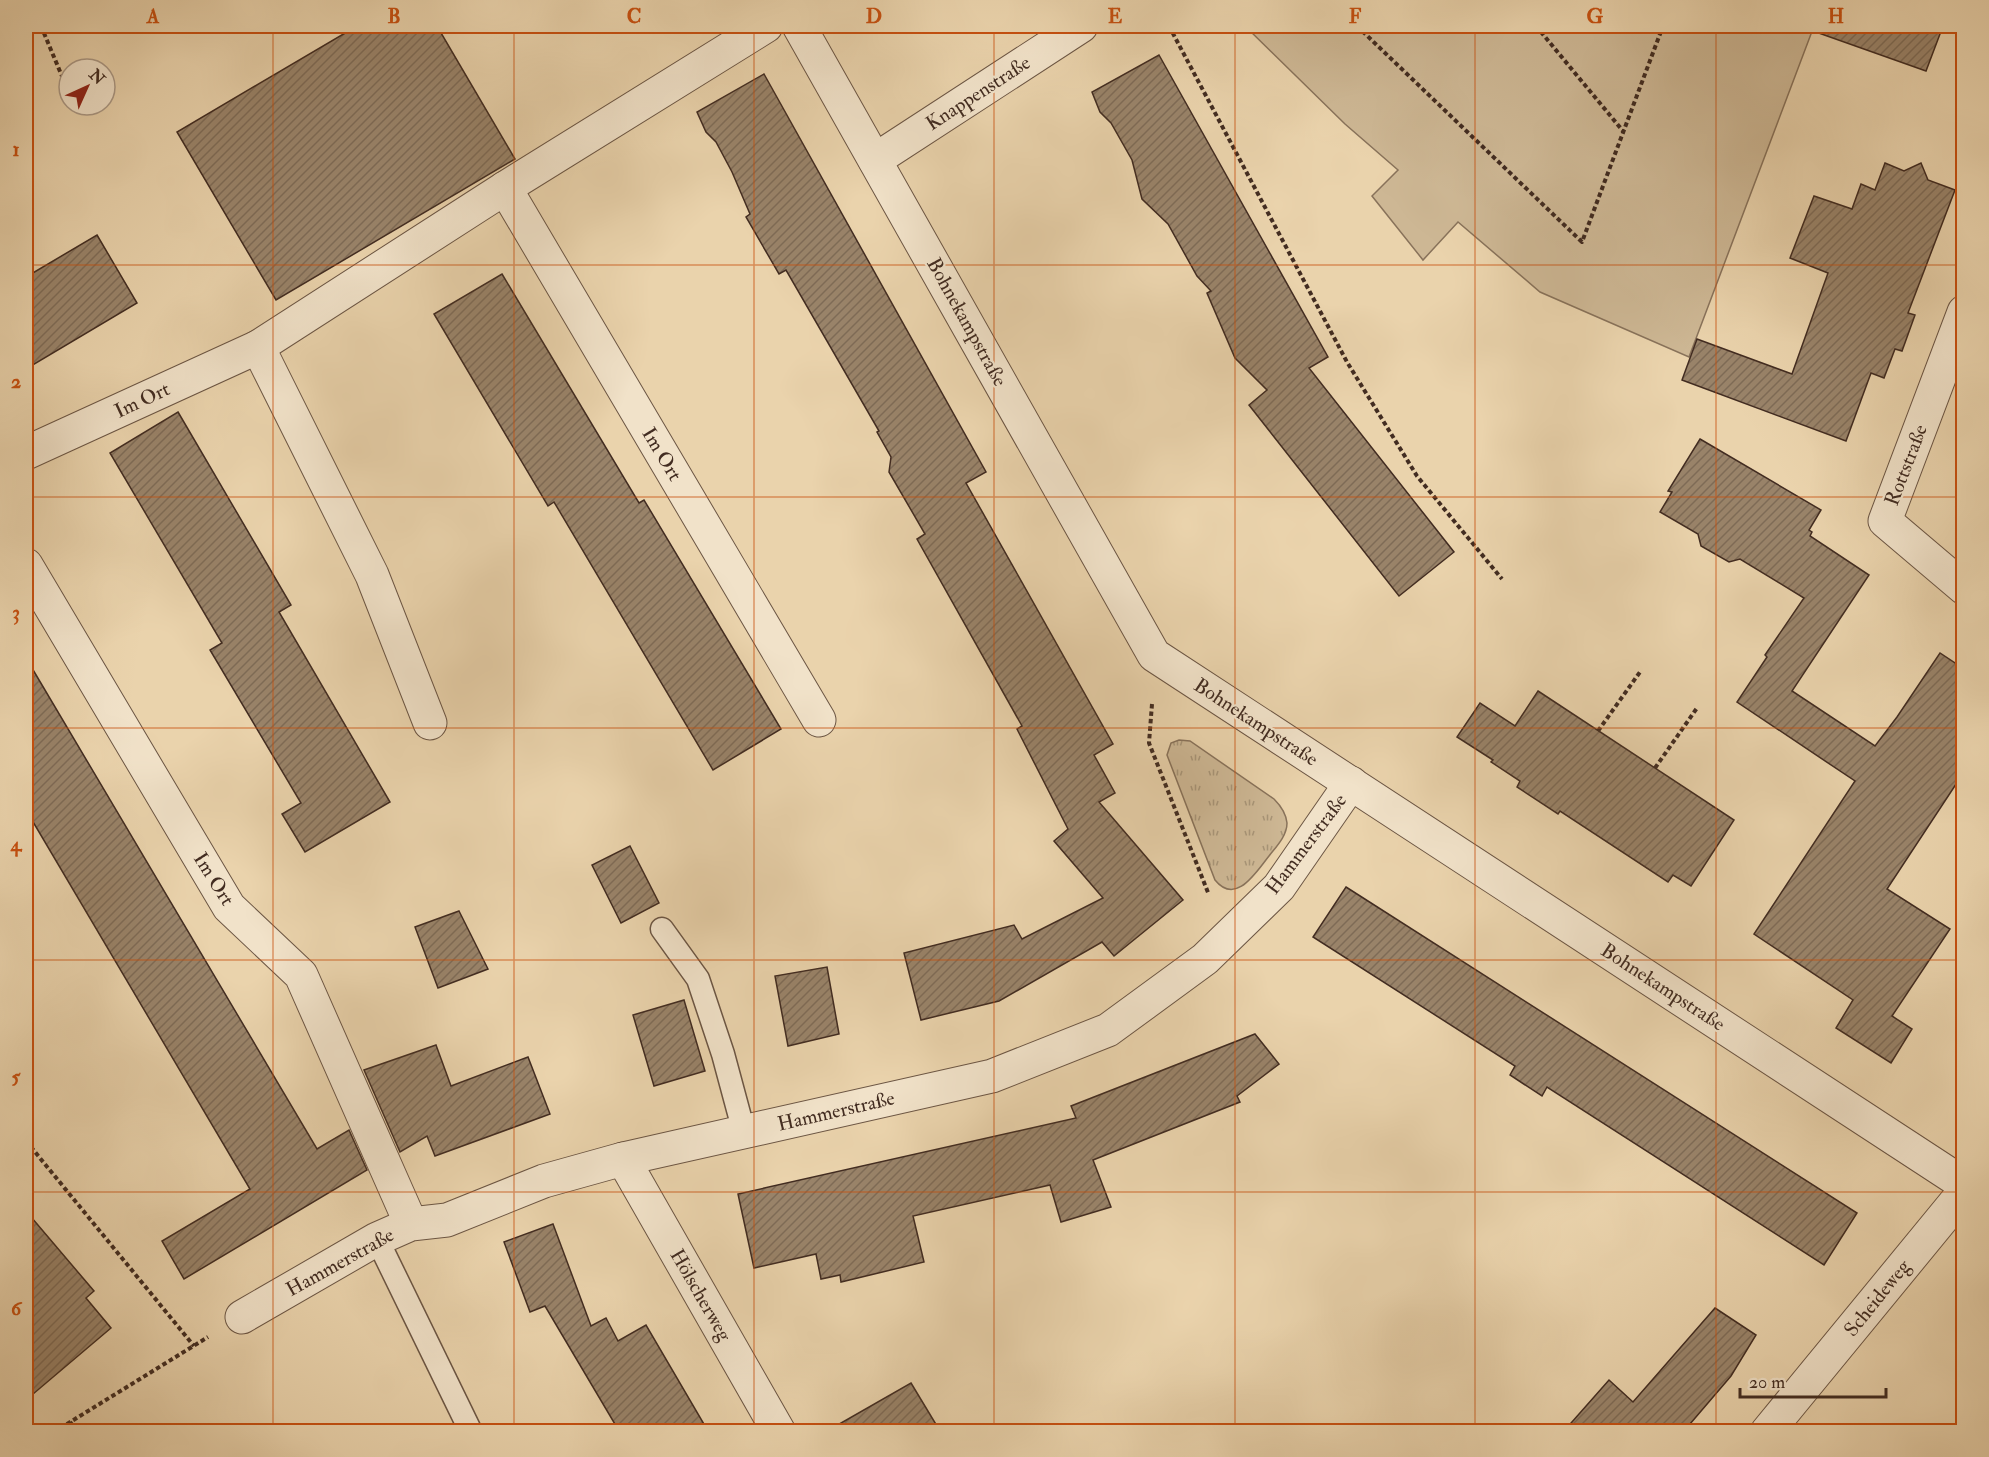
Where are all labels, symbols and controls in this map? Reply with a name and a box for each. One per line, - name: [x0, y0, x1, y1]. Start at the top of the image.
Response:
- text: A: [146, 4, 160, 29]
- text: B: [387, 4, 401, 29]
- text: C: [627, 4, 641, 29]
- text: D: [866, 4, 882, 29]
- text: E: [1108, 4, 1123, 29]
- text: F: [1349, 4, 1362, 29]
- text: G: [1587, 4, 1604, 29]
- text: H: [1828, 4, 1844, 29]
- street label: Knappenstraße: [921, 50, 1035, 137]
- north arrow: [57, 57, 117, 117]
- text: N: [84, 64, 110, 90]
- text: 1: [12, 137, 20, 162]
- street label: Bohnekampstraße: [920, 253, 1013, 391]
- text: 2: [11, 369, 21, 394]
- street label: Im Ort: [110, 376, 174, 424]
- street label: Rottstraße: [1879, 421, 1933, 509]
- street label: Im Ort: [636, 423, 688, 486]
- text: 3: [12, 600, 20, 625]
- street label: Bohnekampstraße: [1189, 673, 1323, 772]
- street label: Hammerstraße: [1260, 789, 1352, 899]
- text: 4: [10, 832, 23, 857]
- street label: Im Ort: [188, 848, 240, 911]
- street label: Bohnekampstraße: [1596, 938, 1730, 1037]
- text: 5: [12, 1064, 22, 1089]
- street label: Hammerstraße: [775, 1085, 897, 1137]
- street label: Hammerstraße: [282, 1222, 398, 1302]
- street label: Hölscherweg: [665, 1244, 738, 1347]
- street label: Scheideweg: [1838, 1254, 1916, 1342]
- text: 6: [11, 1296, 23, 1321]
- scale bar: [1740, 1361, 1886, 1399]
- text: 20 m: [1749, 1371, 1785, 1394]

